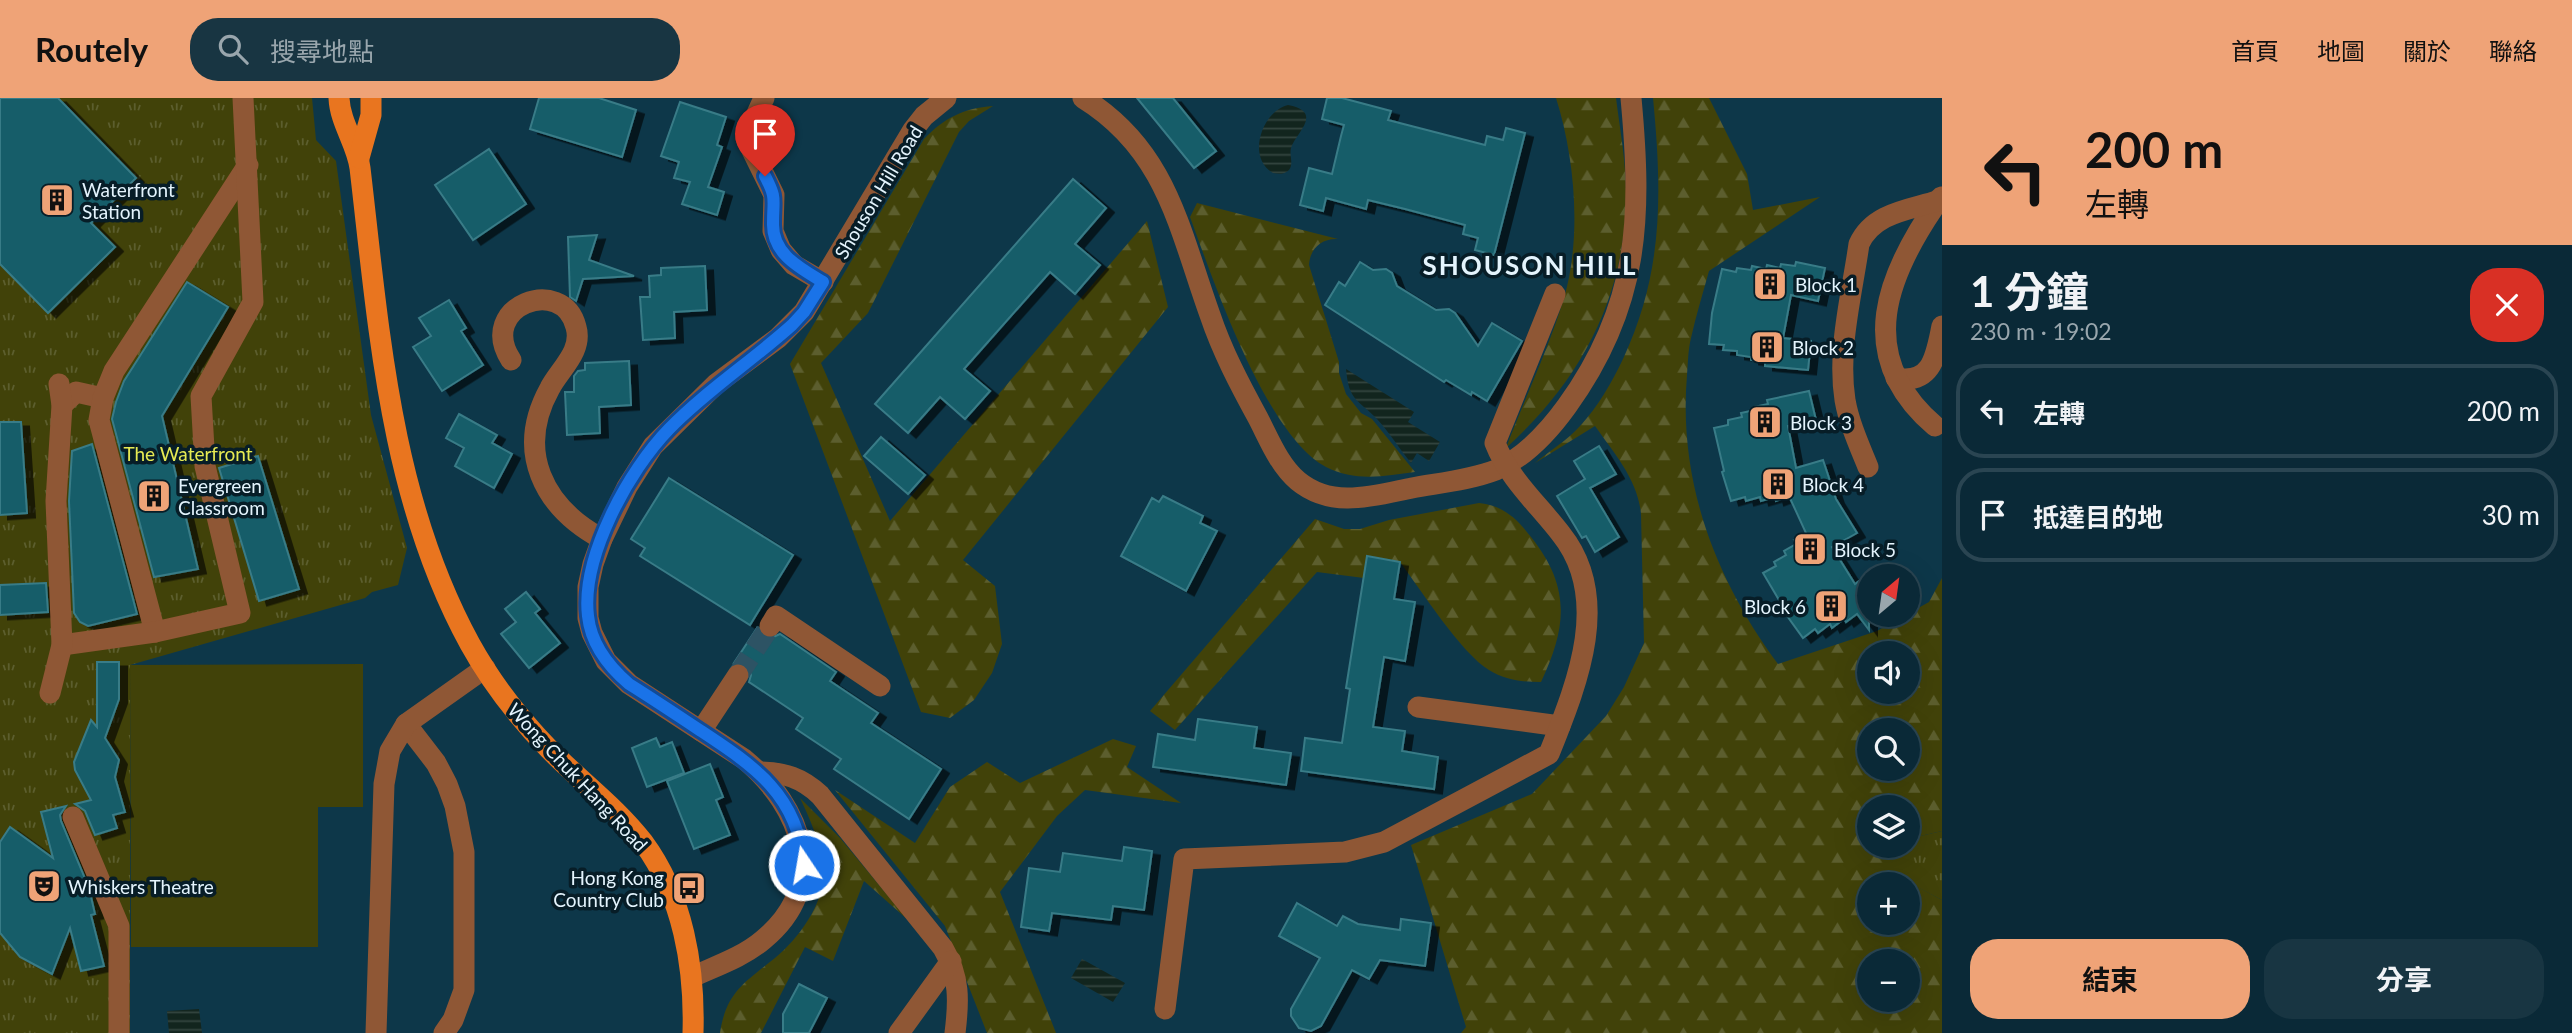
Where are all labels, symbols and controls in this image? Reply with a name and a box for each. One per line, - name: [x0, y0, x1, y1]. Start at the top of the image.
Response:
- search box: [190, 18, 680, 81]
- text: Routely: [35, 29, 148, 69]
- icon: search: [214, 30, 252, 68]
- text: 搜尋地點: [270, 35, 374, 67]
- text: 首頁: [2231, 36, 2279, 65]
- text: 地圖: [2317, 36, 2365, 65]
- text: 關於: [2403, 36, 2451, 65]
- text: 聯絡: [2489, 36, 2537, 65]
- pin: [735, 104, 795, 176]
- icon: arrive: [746, 115, 784, 153]
- text: 200 m: [2085, 120, 2223, 178]
- street label: Shouson Hill Road: [829, 121, 927, 263]
- icon: left: [1970, 126, 2061, 217]
- place label: Waterfront Station: [82, 178, 175, 223]
- building icon: Waterfront Station: [38, 181, 76, 219]
- text: 左轉: [2085, 184, 2149, 223]
- district label: SHOUSON HILL: [1423, 249, 1637, 281]
- building icon: Block 1: [1751, 265, 1789, 303]
- text: 1 分鐘: [1970, 266, 2089, 316]
- button: close: [2470, 268, 2544, 342]
- place label: Block 1: [1795, 273, 1857, 296]
- text: 230 m · 19:02: [1970, 317, 2112, 345]
- building icon: Block 2: [1748, 328, 1786, 366]
- place label: Block 2: [1792, 336, 1854, 359]
- icon: left: [1974, 392, 2012, 430]
- text: 200 m: [2467, 395, 2540, 427]
- text: 左轉: [2033, 397, 2085, 429]
- building icon: Block 3: [1746, 403, 1784, 441]
- place label: Block 3: [1790, 411, 1852, 434]
- park label: The Waterfront: [123, 442, 253, 465]
- building icon: Block 4: [1759, 465, 1797, 503]
- place label: Block 4: [1802, 473, 1864, 496]
- place label: Evergreen Classroom: [178, 474, 265, 519]
- building icon: Evergreen Classroom: [135, 477, 173, 515]
- icon: arrive: [1974, 496, 2012, 534]
- text: 30 m: [2482, 499, 2540, 531]
- text: 抵達目的地: [2033, 501, 2163, 533]
- building icon: Block 5: [1791, 530, 1829, 568]
- place label: Block 5: [1834, 538, 1896, 561]
- north arrow: [1857, 564, 1920, 626]
- map controls: [1857, 564, 1920, 1012]
- building icon: Block 6: [1812, 587, 1850, 625]
- place label: Block 6: [1744, 595, 1806, 618]
- button: sound: [1857, 641, 1920, 704]
- street label: Wong Chuk Hang Road: [503, 698, 653, 856]
- button: search: [1857, 718, 1920, 781]
- button: layers: [1857, 795, 1920, 858]
- position arrow: [767, 828, 841, 902]
- place label: Hong Kong Country Club: [553, 866, 664, 911]
- theatre icon: Whiskers Theatre: [25, 867, 63, 905]
- bus stop icon: Hong Kong Country Club: [670, 869, 708, 907]
- button: +: [1857, 872, 1920, 935]
- place label: Whiskers Theatre: [68, 875, 214, 898]
- button: 結束: [1970, 939, 2250, 1019]
- button: 分享: [2264, 939, 2544, 1019]
- button: −: [1857, 949, 1920, 1012]

